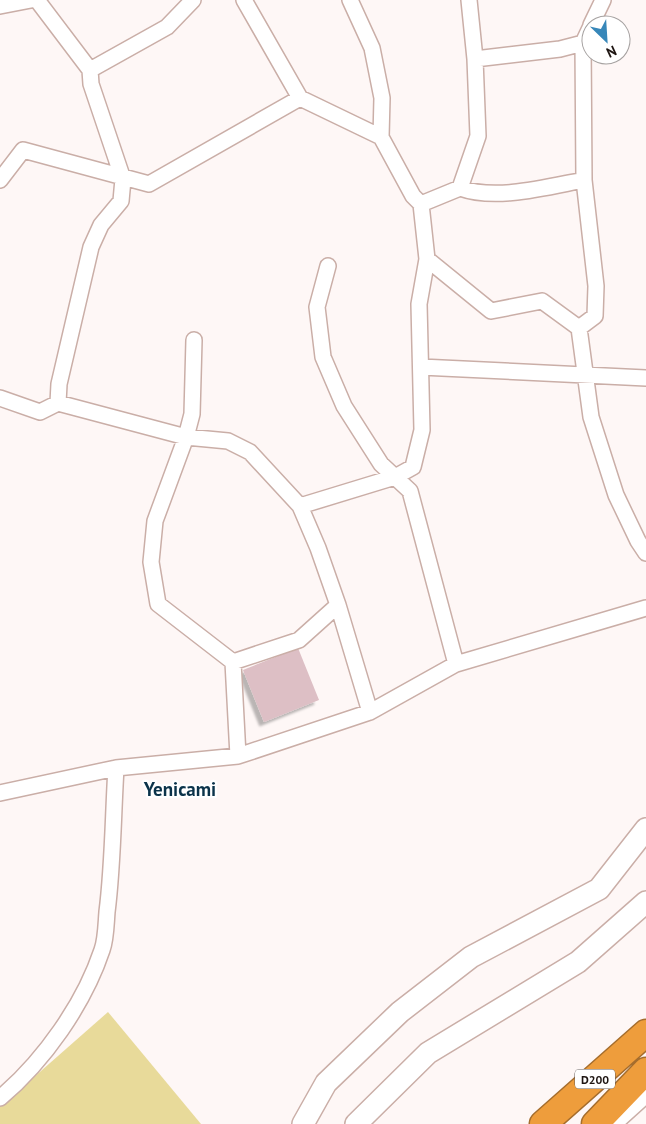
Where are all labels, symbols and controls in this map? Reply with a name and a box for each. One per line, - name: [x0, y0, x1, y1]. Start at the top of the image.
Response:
- north arrow: [581, 15, 631, 65]
- text: N: [604, 42, 619, 62]
- district label: Yenicami: [143, 777, 216, 801]
- road number: D200: [575, 1070, 615, 1088]

